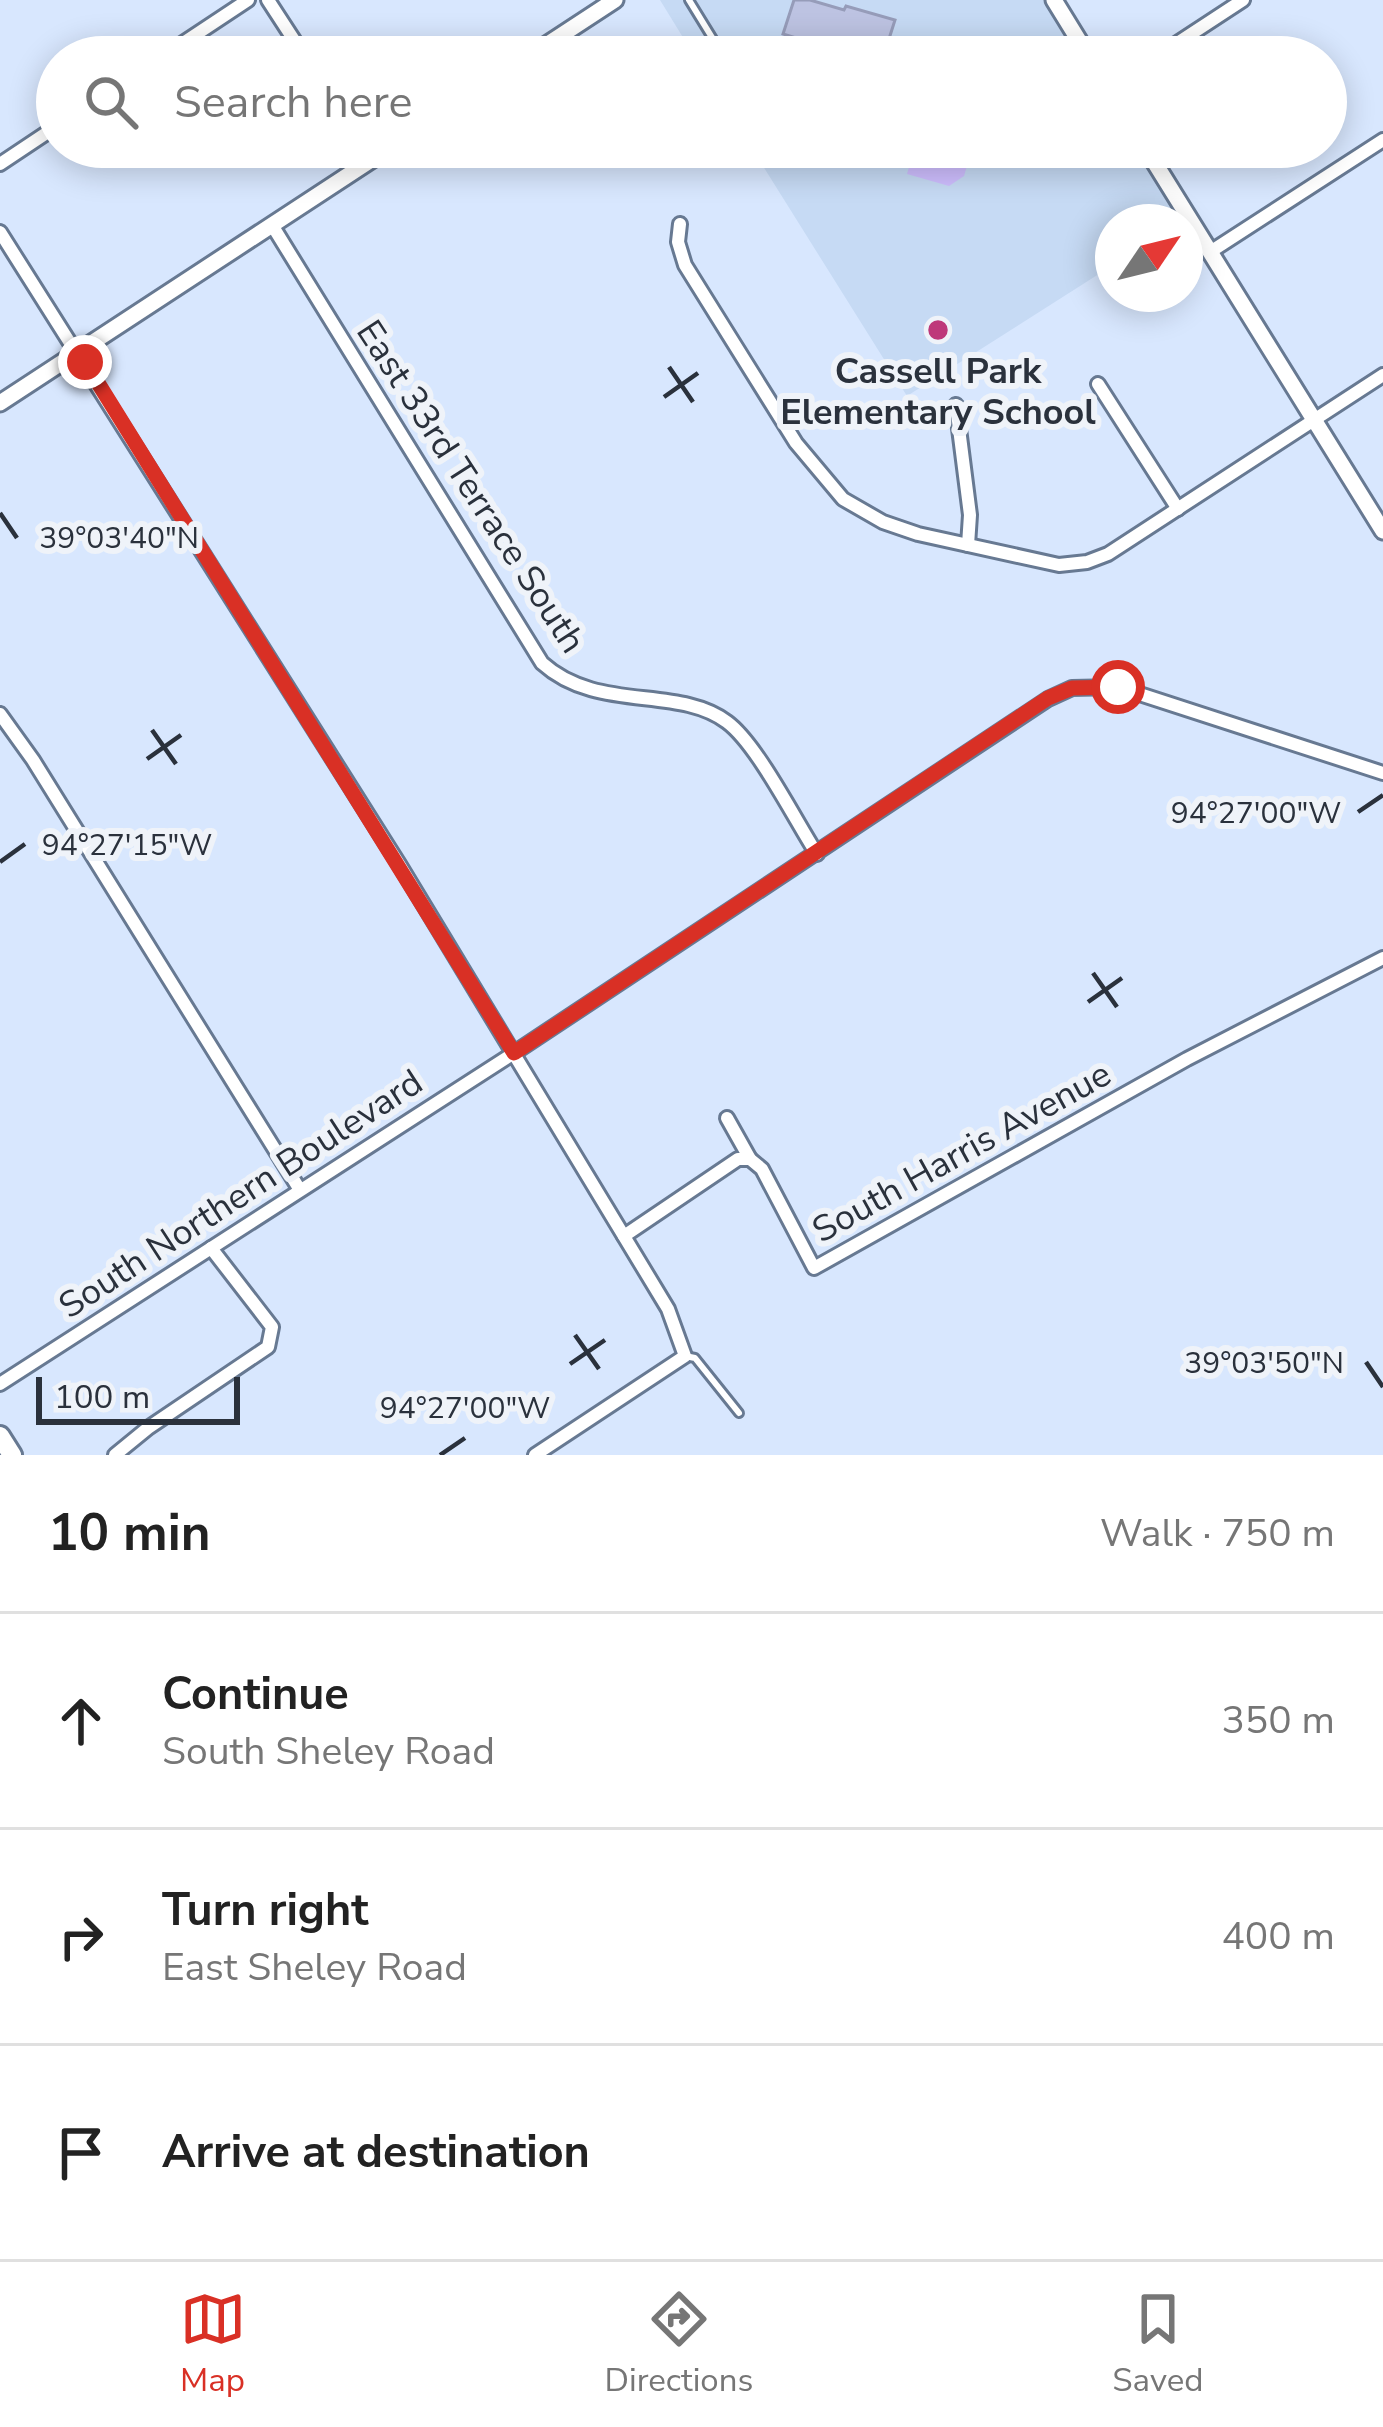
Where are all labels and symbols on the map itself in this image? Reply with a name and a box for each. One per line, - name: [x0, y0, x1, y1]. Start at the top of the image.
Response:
- north arrow: [1095, 204, 1203, 312]
- street label: East 33rd Terrace South: [345, 311, 597, 663]
- marker: Cassell Park Elementary School: [925, 317, 951, 343]
- route end: [58, 335, 112, 389]
- place label: Cassell Park Elementary School: [780, 347, 1096, 437]
- text: 39°03'40"N: [39, 518, 199, 559]
- route start: [1091, 660, 1145, 714]
- text: 94°27'00"W: [1171, 793, 1341, 834]
- text: 94°27'15"W: [42, 825, 212, 866]
- street label: South Harris Avenue: [804, 1050, 1120, 1255]
- street label: South Northern Boulevard: [49, 1058, 432, 1330]
- text: 39°03'50"N: [1184, 1343, 1344, 1384]
- scale bar: [36, 1371, 240, 1424]
- text: 94°27'00"W: [380, 1388, 550, 1429]

